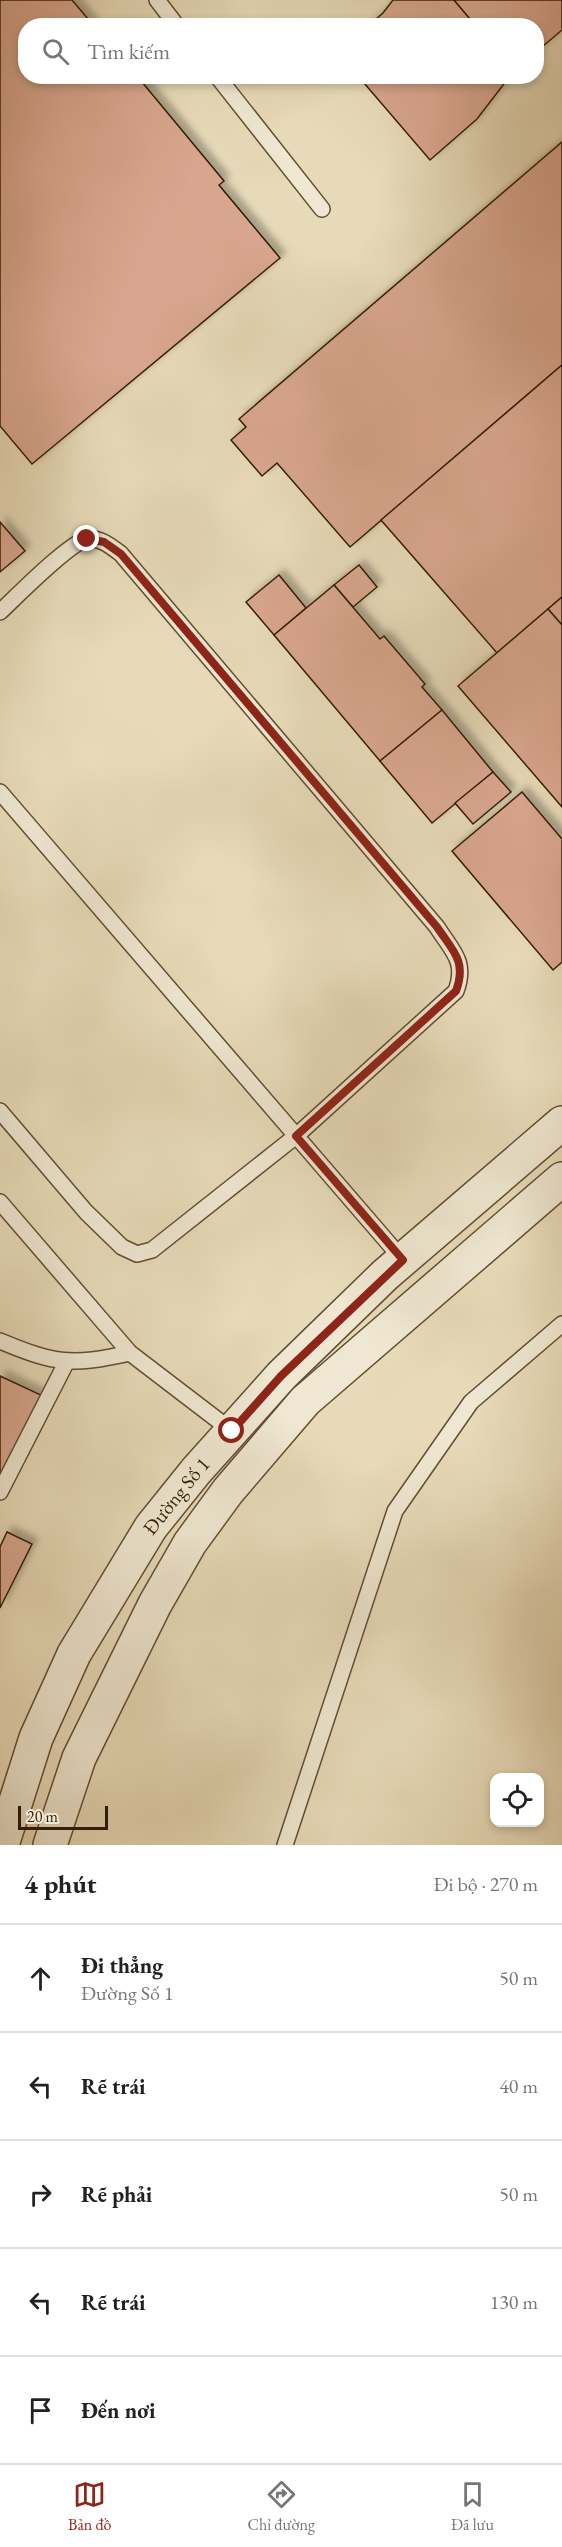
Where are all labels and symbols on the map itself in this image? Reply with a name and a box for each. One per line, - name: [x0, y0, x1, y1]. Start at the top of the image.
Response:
- route end: [73, 525, 99, 551]
- route start: [218, 1417, 244, 1443]
- street label: Đường Số 1: [137, 1452, 215, 1540]
- scale bar: [18, 1803, 108, 1830]

